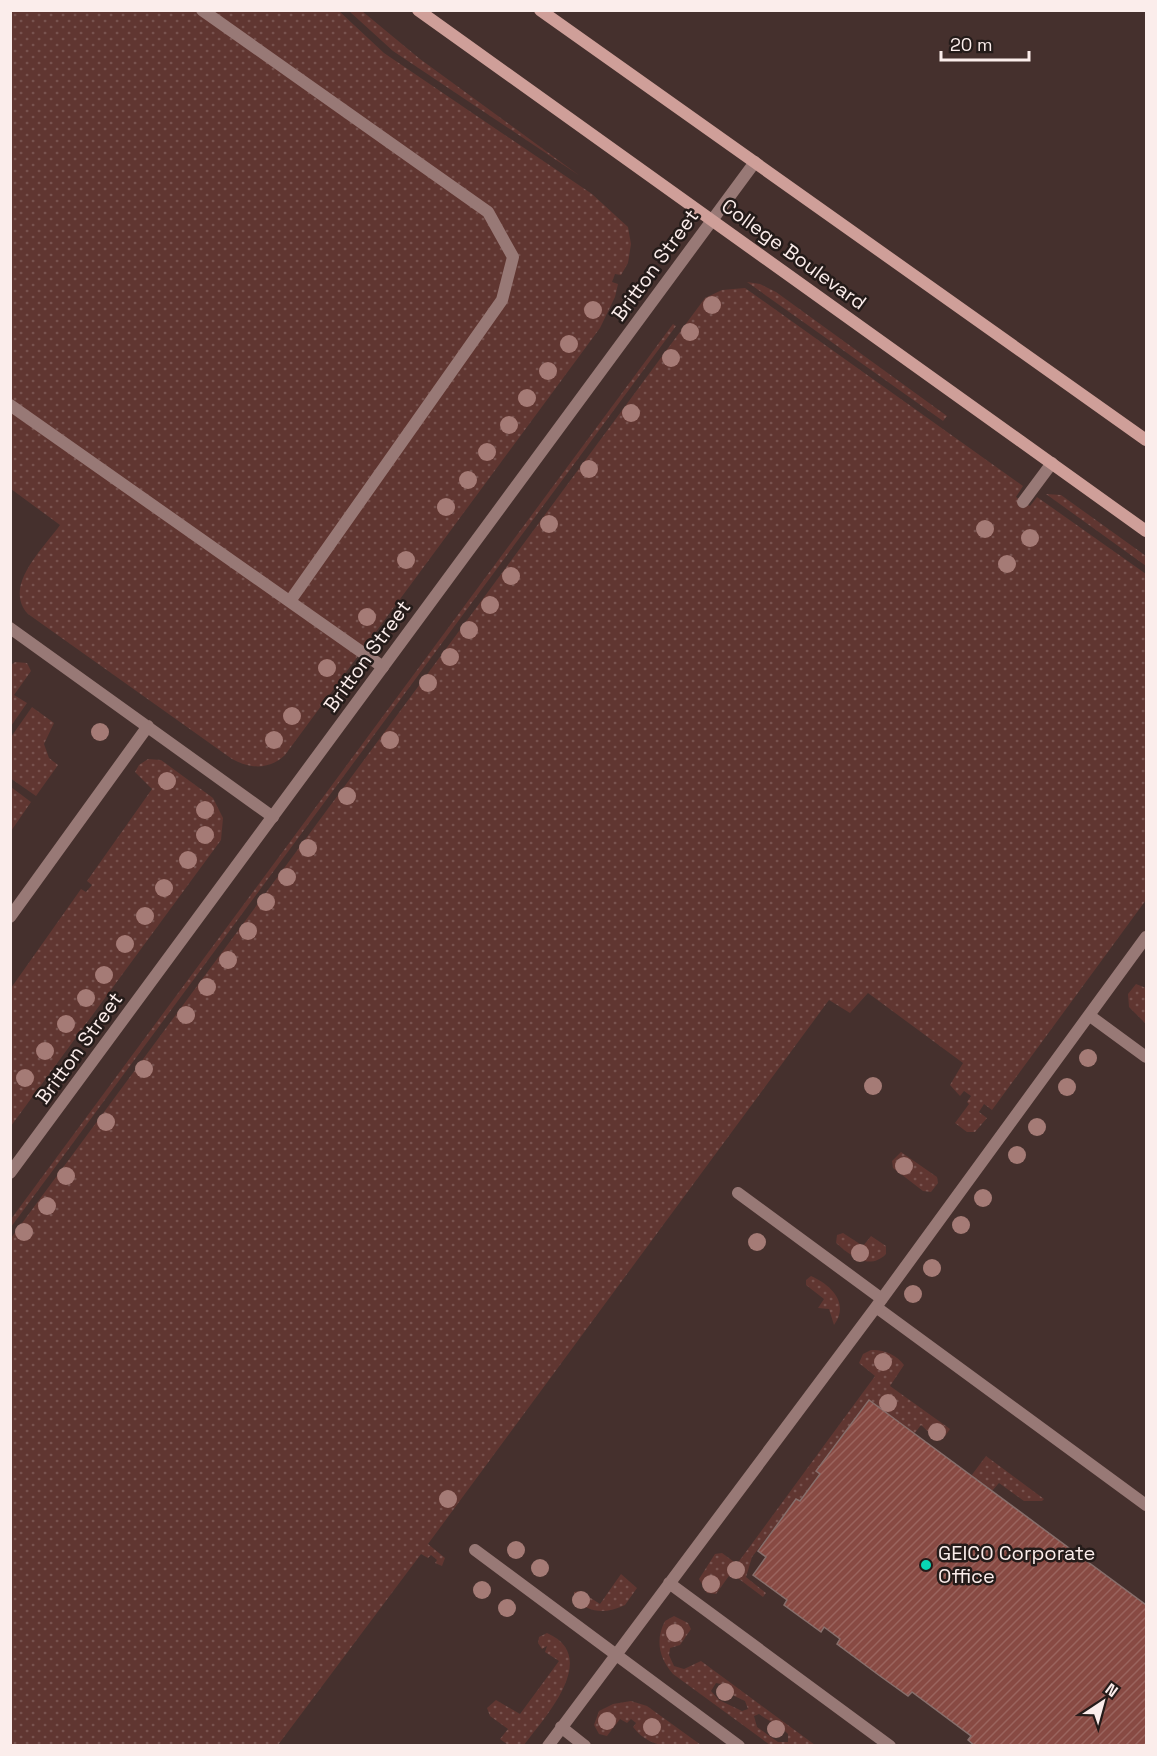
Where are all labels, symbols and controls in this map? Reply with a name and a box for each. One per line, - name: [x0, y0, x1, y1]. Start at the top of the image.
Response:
- scale bar: [941, 24, 1030, 62]
- text: 20 m: [950, 33, 993, 56]
- street label: College Boulevard: [716, 193, 872, 315]
- street label: Britton Street: [606, 204, 704, 326]
- street label: Britton Street: [318, 595, 416, 717]
- street label: Britton Street: [30, 987, 128, 1109]
- place label: GEICO Corporate Office: [938, 1540, 1095, 1589]
- marker: GEICO Corporate Office: [919, 1558, 933, 1572]
- north arrow: [1073, 1672, 1133, 1732]
- text: N: [1101, 1679, 1122, 1702]

